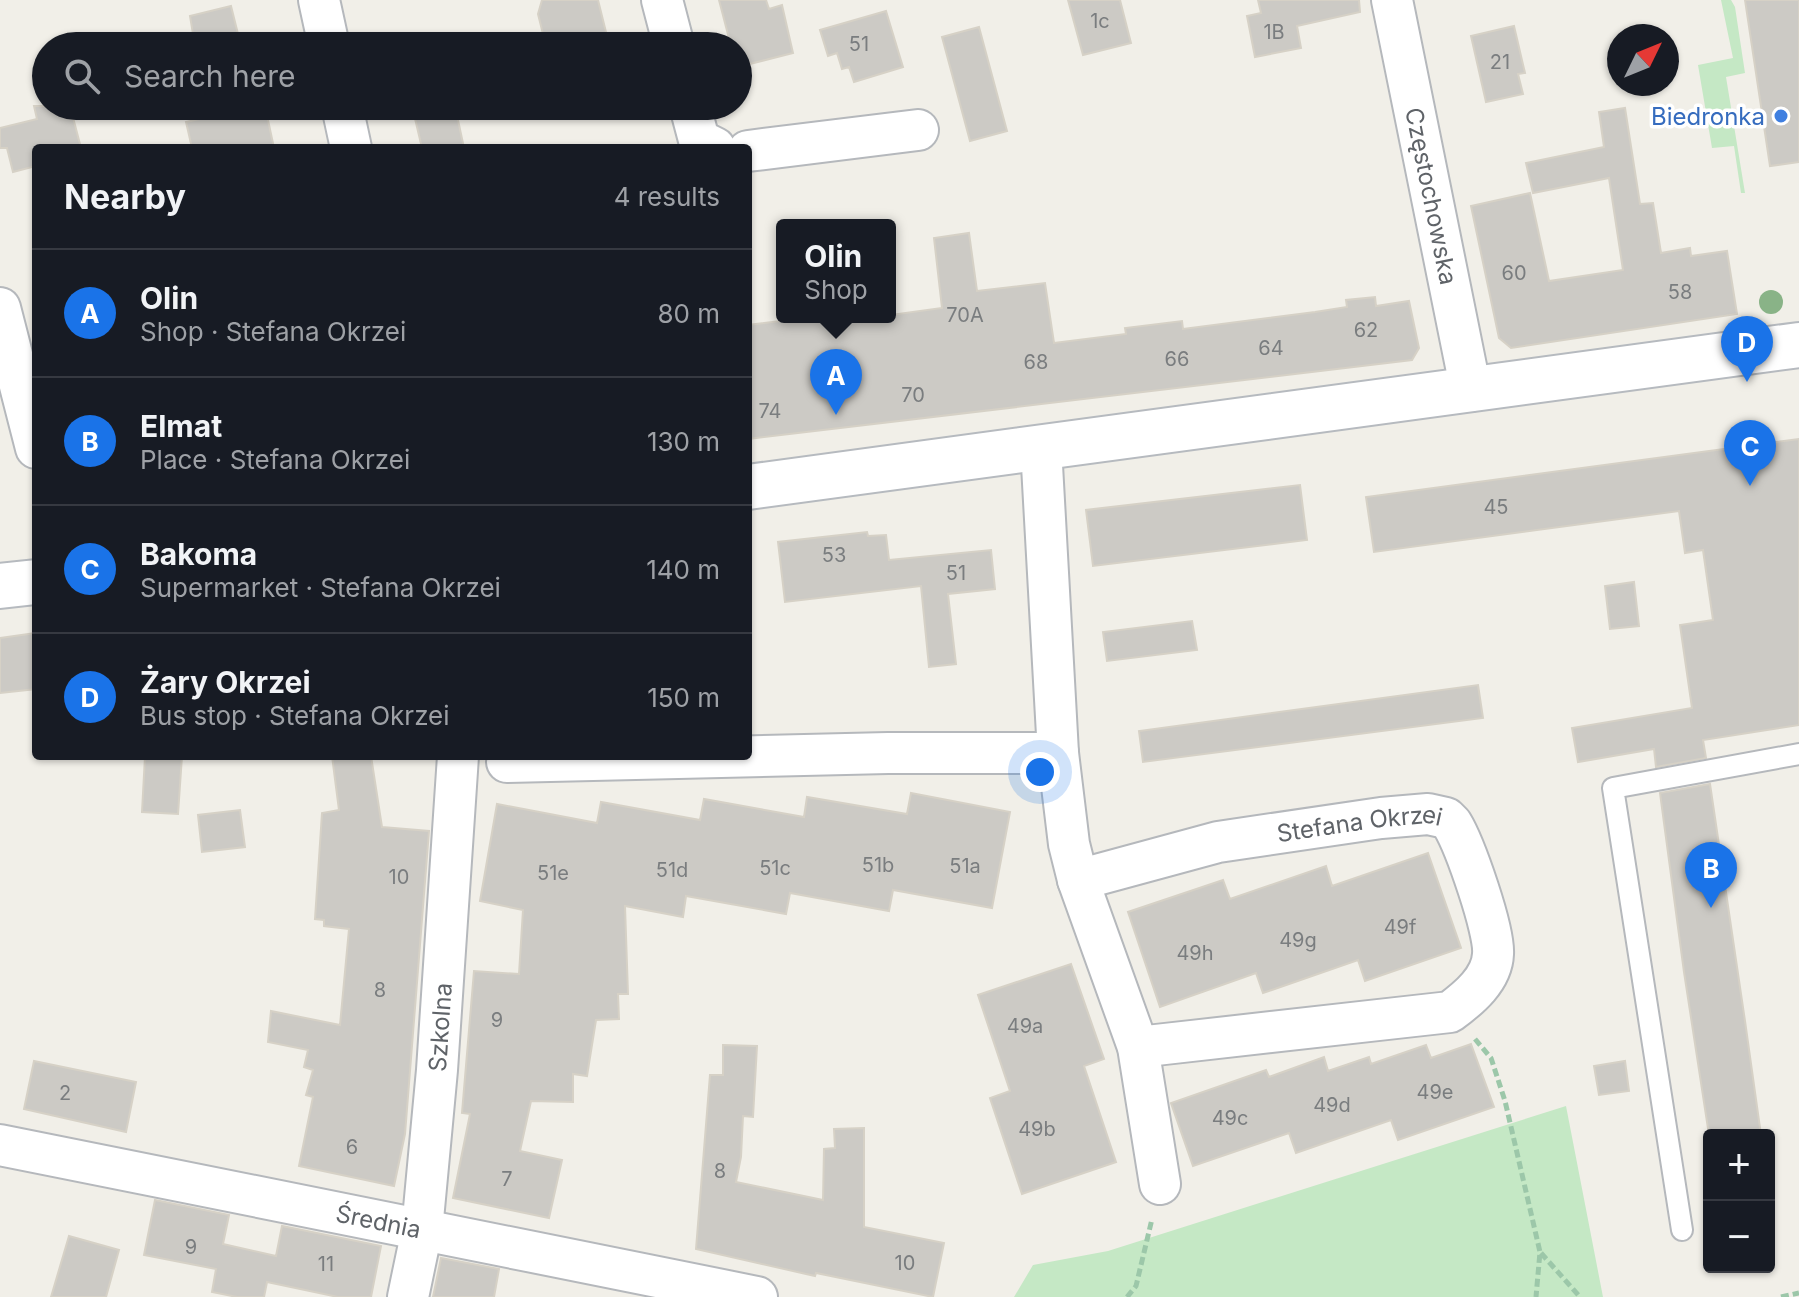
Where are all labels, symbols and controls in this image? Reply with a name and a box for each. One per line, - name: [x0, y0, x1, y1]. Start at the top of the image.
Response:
- house number: 1c: [1090, 9, 1110, 33]
- house number: 1B: [1263, 20, 1285, 44]
- north arrow: [1607, 24, 1679, 96]
- search box: [32, 32, 752, 120]
- house number: 51: [849, 32, 869, 56]
- house number: 21: [1490, 50, 1510, 74]
- icon: search: [60, 54, 104, 98]
- text: Search here: [124, 58, 296, 94]
- place label: Biedronka: [1651, 102, 1765, 131]
- street label: Częstochowska: [1400, 105, 1464, 287]
- marker: Biedronka: [1772, 107, 1790, 125]
- text: Nearby: [64, 176, 186, 217]
- text: 4 results: [614, 181, 720, 212]
- popup: [776, 219, 896, 323]
- text: Olin: [804, 238, 862, 274]
- house number: 60: [1501, 261, 1527, 285]
- text: Shop: [804, 274, 868, 305]
- text: Olin: [140, 280, 198, 316]
- house number: 58: [1668, 280, 1692, 304]
- text: A: [80, 298, 100, 329]
- text: 80 m: [657, 298, 720, 329]
- house number: 70A: [946, 303, 984, 327]
- text: Shop · Stefana Okrzei: [140, 316, 406, 347]
- pin: D: [1721, 316, 1773, 382]
- house number: 62: [1354, 318, 1378, 342]
- house number: 64: [1258, 336, 1284, 360]
- house number: 66: [1165, 347, 1189, 371]
- pin: A: [810, 349, 862, 415]
- house number: 68: [1024, 350, 1048, 374]
- house number: 70: [901, 383, 925, 407]
- house number: 74: [758, 399, 782, 423]
- text: Elmat: [140, 408, 222, 444]
- pin: C: [1724, 420, 1776, 486]
- text: B: [81, 426, 99, 457]
- text: 130 m: [647, 426, 720, 457]
- text: Place · Stefana Okrzei: [140, 444, 410, 475]
- house number: 45: [1483, 495, 1509, 519]
- text: Bakoma: [140, 536, 257, 572]
- house number: 53: [822, 543, 846, 567]
- text: C: [80, 554, 100, 585]
- text: 140 m: [646, 554, 720, 585]
- house number: 51: [946, 561, 966, 585]
- text: Supermarket · Stefana Okrzei: [140, 572, 501, 603]
- text: Żary Okrzei: [140, 664, 311, 700]
- text: D: [81, 682, 99, 713]
- text: 150 m: [647, 682, 720, 713]
- text: Bus stop · Stefana Okrzei: [140, 700, 450, 731]
- your location: [1020, 752, 1060, 792]
- street label: Stefana Okrzei: [1275, 799, 1445, 848]
- pin: B: [1685, 842, 1737, 908]
- house number: 51b: [862, 853, 894, 877]
- house number: 51a: [949, 854, 981, 878]
- house number: 51c: [759, 856, 791, 880]
- house number: 51d: [656, 858, 688, 882]
- house number: 51e: [537, 861, 569, 885]
- house number: 10: [389, 865, 409, 889]
- house number: 49f: [1384, 915, 1417, 939]
- house number: 49g: [1279, 928, 1317, 952]
- house number: 49h: [1176, 941, 1214, 965]
- house number: 8: [374, 978, 386, 1002]
- street label: Szkolna: [422, 982, 457, 1073]
- house number: 9: [491, 1008, 503, 1032]
- house number: 49a: [1007, 1014, 1043, 1038]
- house number: 49e: [1417, 1080, 1453, 1104]
- house number: 2: [59, 1081, 71, 1105]
- house number: 49d: [1313, 1093, 1351, 1117]
- house number: 49c: [1212, 1106, 1248, 1130]
- house number: 49b: [1018, 1117, 1056, 1141]
- map controls: [1703, 1129, 1775, 1273]
- button: +: [1703, 1129, 1775, 1201]
- house number: 6: [346, 1135, 358, 1159]
- house number: 8: [714, 1159, 726, 1183]
- house number: 7: [501, 1167, 513, 1191]
- street label: Średnia: [333, 1198, 424, 1244]
- button: −: [1703, 1201, 1775, 1273]
- house number: 9: [185, 1235, 197, 1259]
- house number: 10: [895, 1251, 915, 1275]
- house number: 11: [318, 1252, 334, 1276]

